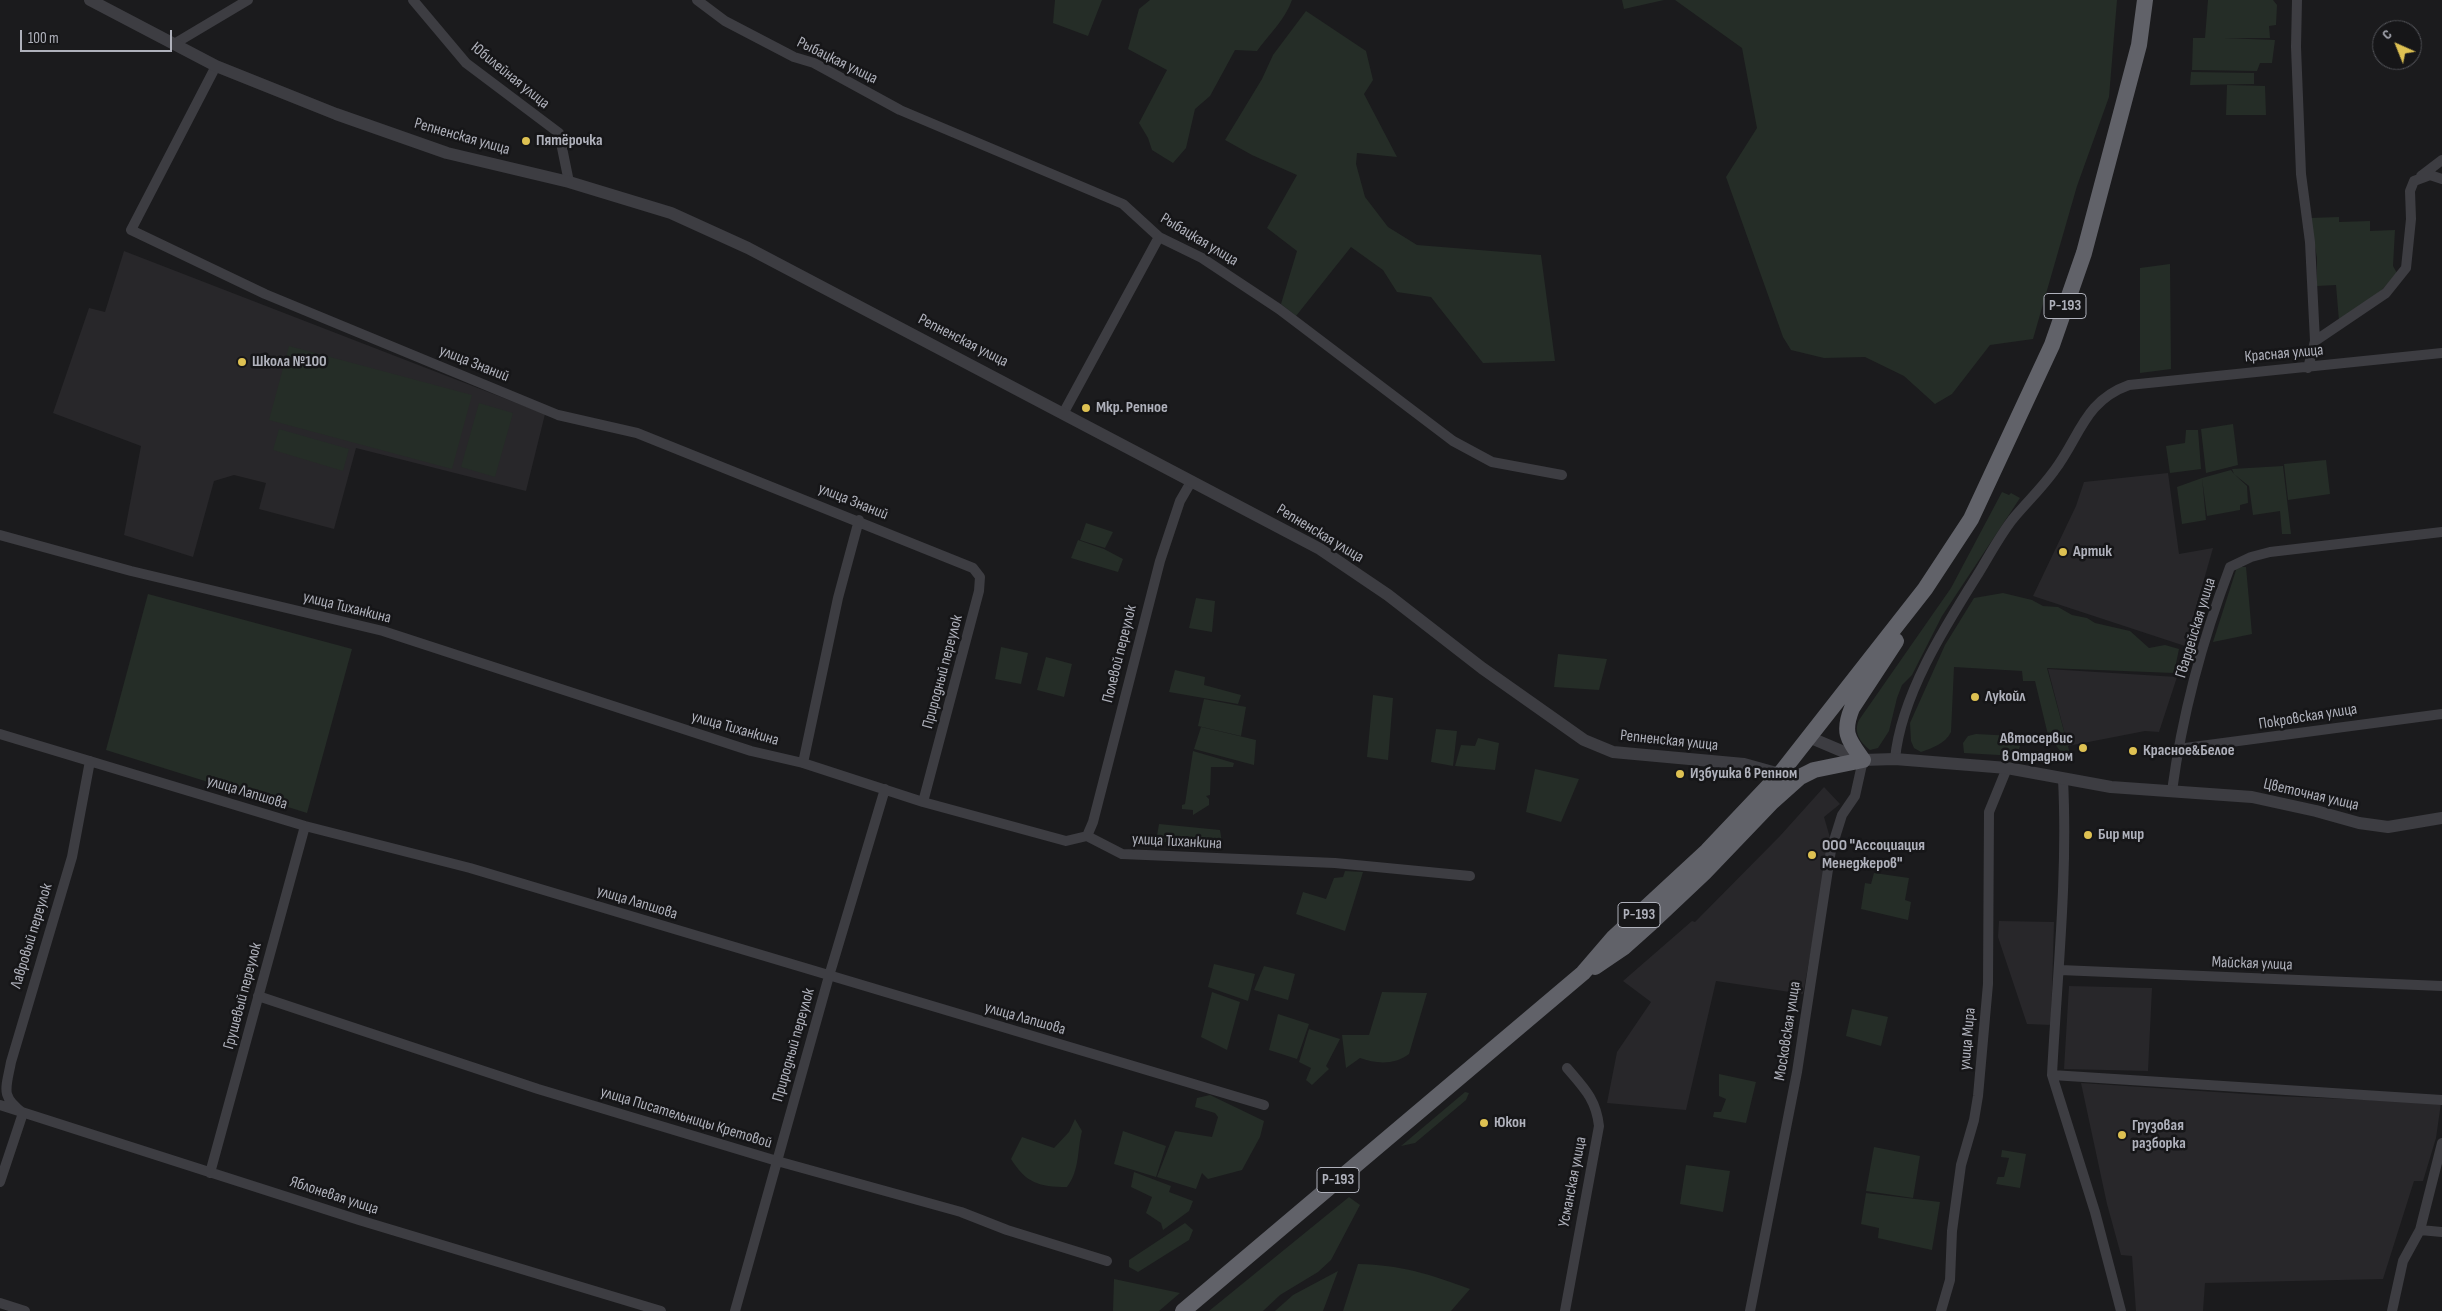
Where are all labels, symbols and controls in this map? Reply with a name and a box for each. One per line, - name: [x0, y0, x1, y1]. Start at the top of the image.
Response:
- scale bar: [22, 20, 175, 52]
- north arrow: [2372, 20, 2422, 70]
- text: С: [2378, 26, 2395, 43]
- text: 100 m: [28, 29, 59, 48]
- street label: Рыбацкая улица: [793, 33, 881, 89]
- street label: Юбилейная улица: [467, 38, 553, 114]
- street label: Репненская улица: [412, 114, 512, 160]
- place label: Пятёрочка: [536, 131, 603, 151]
- marker: Пятёрочка: [520, 135, 532, 147]
- street label: Рыбацкая улица: [1157, 209, 1241, 271]
- road number: Р-193: [2044, 294, 2086, 318]
- street label: Репненская улица: [915, 310, 1011, 372]
- street label: улица Знаний: [436, 341, 512, 387]
- street label: Красная улица: [2244, 341, 2324, 367]
- place label: Школа №100: [252, 352, 327, 372]
- marker: Школа №100: [236, 356, 248, 368]
- place label: Мкр. Репное: [1096, 398, 1168, 418]
- marker: Мкр. Репное: [1080, 402, 1092, 414]
- street label: улица Знаний: [815, 479, 891, 525]
- street label: Репненская улица: [1273, 500, 1367, 568]
- place label: Артик: [2073, 542, 2112, 562]
- marker: Артик: [2057, 546, 2069, 558]
- street label: Гвардейская улица: [2172, 576, 2220, 680]
- street label: улица Тиханкина: [301, 588, 393, 628]
- street label: Полевой переулок: [1099, 603, 1141, 705]
- street label: Природный переулок: [919, 613, 967, 731]
- place label: Лукойл: [1985, 687, 2026, 707]
- marker: Лукойл: [1969, 691, 1981, 703]
- street label: Покровская улица: [2257, 700, 2359, 734]
- street label: улица Тиханкина: [689, 707, 781, 751]
- street label: Репненская улица: [1619, 726, 1719, 756]
- place label: Автосервис в Отрадном: [2000, 729, 2073, 767]
- place label: Красное&Белое: [2143, 741, 2235, 761]
- marker: Автосервис в Отрадном: [2077, 742, 2089, 754]
- marker: Красное&Белое: [2127, 745, 2139, 757]
- place label: Избушка в Репном: [1690, 764, 1797, 784]
- marker: Избушка в Репном: [1674, 768, 1686, 780]
- street label: улица Лапшова: [204, 772, 290, 814]
- street label: Цветочная улица: [2261, 775, 2361, 815]
- place label: Бир мир: [2098, 825, 2144, 845]
- marker: Бир мир: [2082, 829, 2094, 841]
- street label: улица Тиханкина: [1132, 830, 1222, 854]
- place label: ООО "Ассоциация Менеджеров": [1822, 836, 1925, 874]
- marker: ООО "Ассоциация Менеджеров": [1806, 849, 1818, 861]
- street label: Лавровый переулок: [7, 881, 57, 991]
- street label: улица Лапшова: [594, 882, 680, 924]
- road number: Р-193: [1618, 902, 1660, 928]
- street label: Грушевый переулок: [220, 941, 266, 1051]
- street label: Майская улица: [2211, 953, 2293, 975]
- street label: Московская улица: [1771, 980, 1805, 1082]
- street label: Природный переулок: [769, 986, 819, 1104]
- street label: улица Лапшова: [982, 998, 1068, 1040]
- street label: улица Мира: [1956, 1007, 1980, 1071]
- street label: улица Писательницы Кретовой: [598, 1083, 774, 1153]
- place label: Юкон: [1494, 1113, 1526, 1133]
- place label: Грузовая разборка: [2132, 1116, 2186, 1154]
- marker: Юкон: [1478, 1117, 1490, 1129]
- marker: Грузовая разборка: [2116, 1129, 2128, 1141]
- street label: Усманская улица: [1555, 1135, 1591, 1229]
- road number: Р-193: [1317, 1168, 1359, 1192]
- street label: Яблоневая улица: [287, 1173, 381, 1219]

